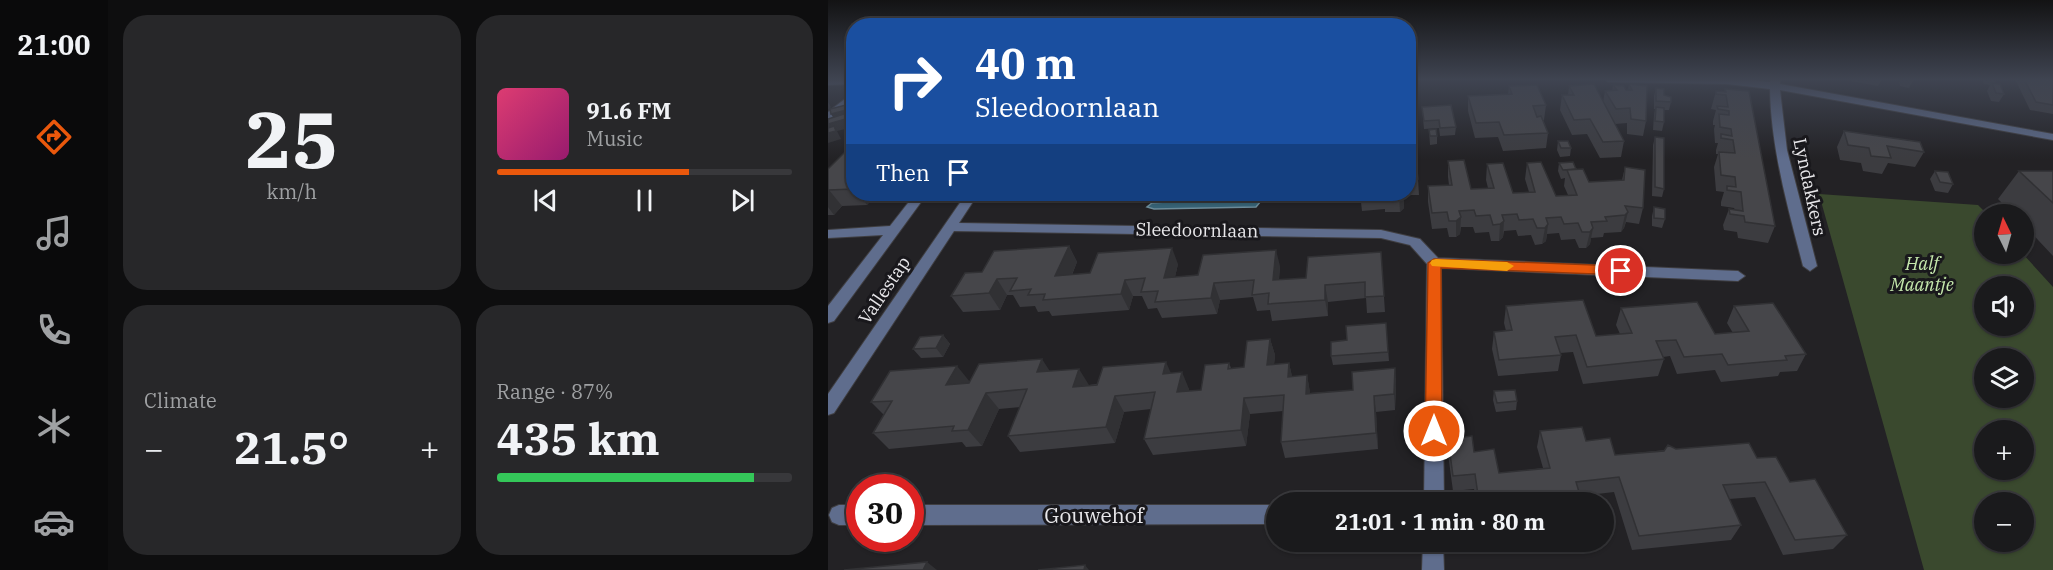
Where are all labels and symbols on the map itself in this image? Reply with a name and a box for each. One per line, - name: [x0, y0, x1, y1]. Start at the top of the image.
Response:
- street label: Lyndakkers: [1788, 136, 1832, 238]
- north arrow: [1974, 204, 2034, 264]
- street label: Sleedoornlaan: [1135, 217, 1259, 243]
- pin: [1595, 245, 1646, 296]
- street label: Vallestap: [853, 252, 915, 328]
- park label: Half Maantje: [1889, 252, 1954, 296]
- position arrow: [1402, 399, 1466, 463]
- speed limit sign: 30: [846, 474, 924, 552]
- street label: Gouwehof: [1044, 501, 1146, 529]

